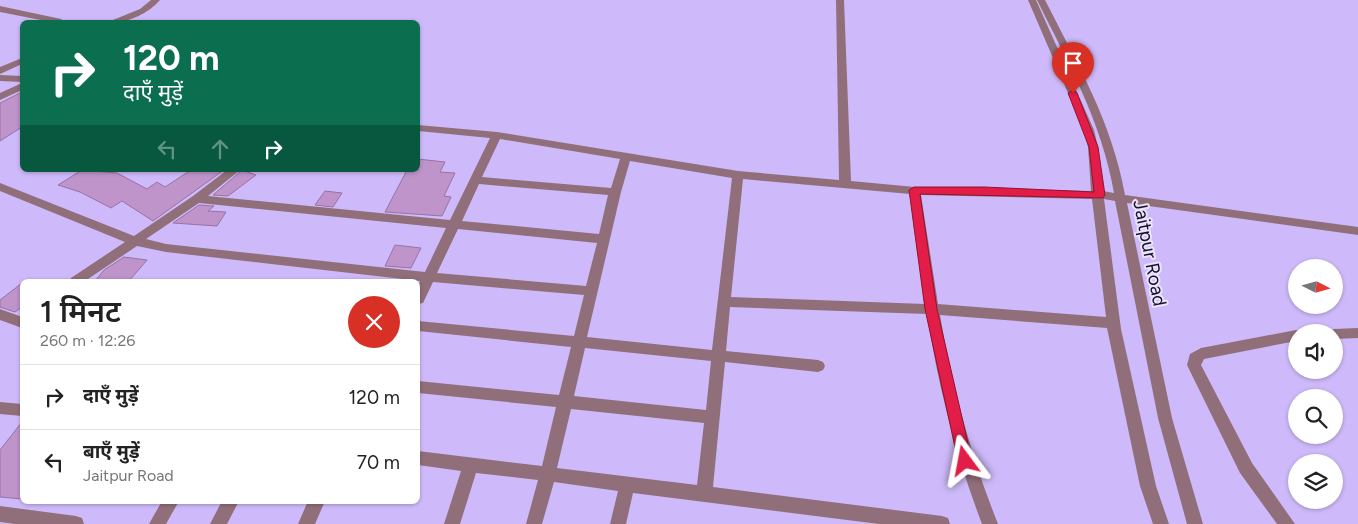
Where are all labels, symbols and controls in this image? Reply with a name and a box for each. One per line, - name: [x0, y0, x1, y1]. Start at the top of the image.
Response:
- text: 120 m: [123, 37, 220, 79]
- icon: right: [40, 40, 105, 105]
- pin: [1052, 42, 1094, 93]
- icon: arrive: [1059, 49, 1087, 77]
- text: दाएँ मुड़ें: [123, 79, 183, 106]
- icon: left: [153, 135, 181, 163]
- icon: ahead: [206, 135, 234, 163]
- icon: right: [259, 135, 287, 163]
- street label: Jaitpur Road: [1128, 198, 1172, 308]
- north arrow: [1288, 259, 1342, 314]
- map controls: [1288, 259, 1343, 509]
- text: 1 मिनट: [40, 293, 121, 330]
- button: close: [348, 296, 400, 348]
- button: sound: [1288, 324, 1343, 379]
- text: 260 m · 12:26: [40, 331, 135, 350]
- icon: right: [40, 383, 68, 411]
- text: दाएँ मुड़ें: [83, 384, 139, 407]
- text: 120 m: [348, 386, 400, 409]
- button: search: [1288, 389, 1343, 444]
- position arrow: [938, 434, 990, 486]
- text: बाएँ मुड़ें: [83, 440, 140, 463]
- icon: left: [40, 448, 68, 476]
- text: 70 m: [357, 451, 400, 474]
- button: layers: [1288, 454, 1343, 509]
- text: Jaitpur Road: [83, 466, 174, 485]

